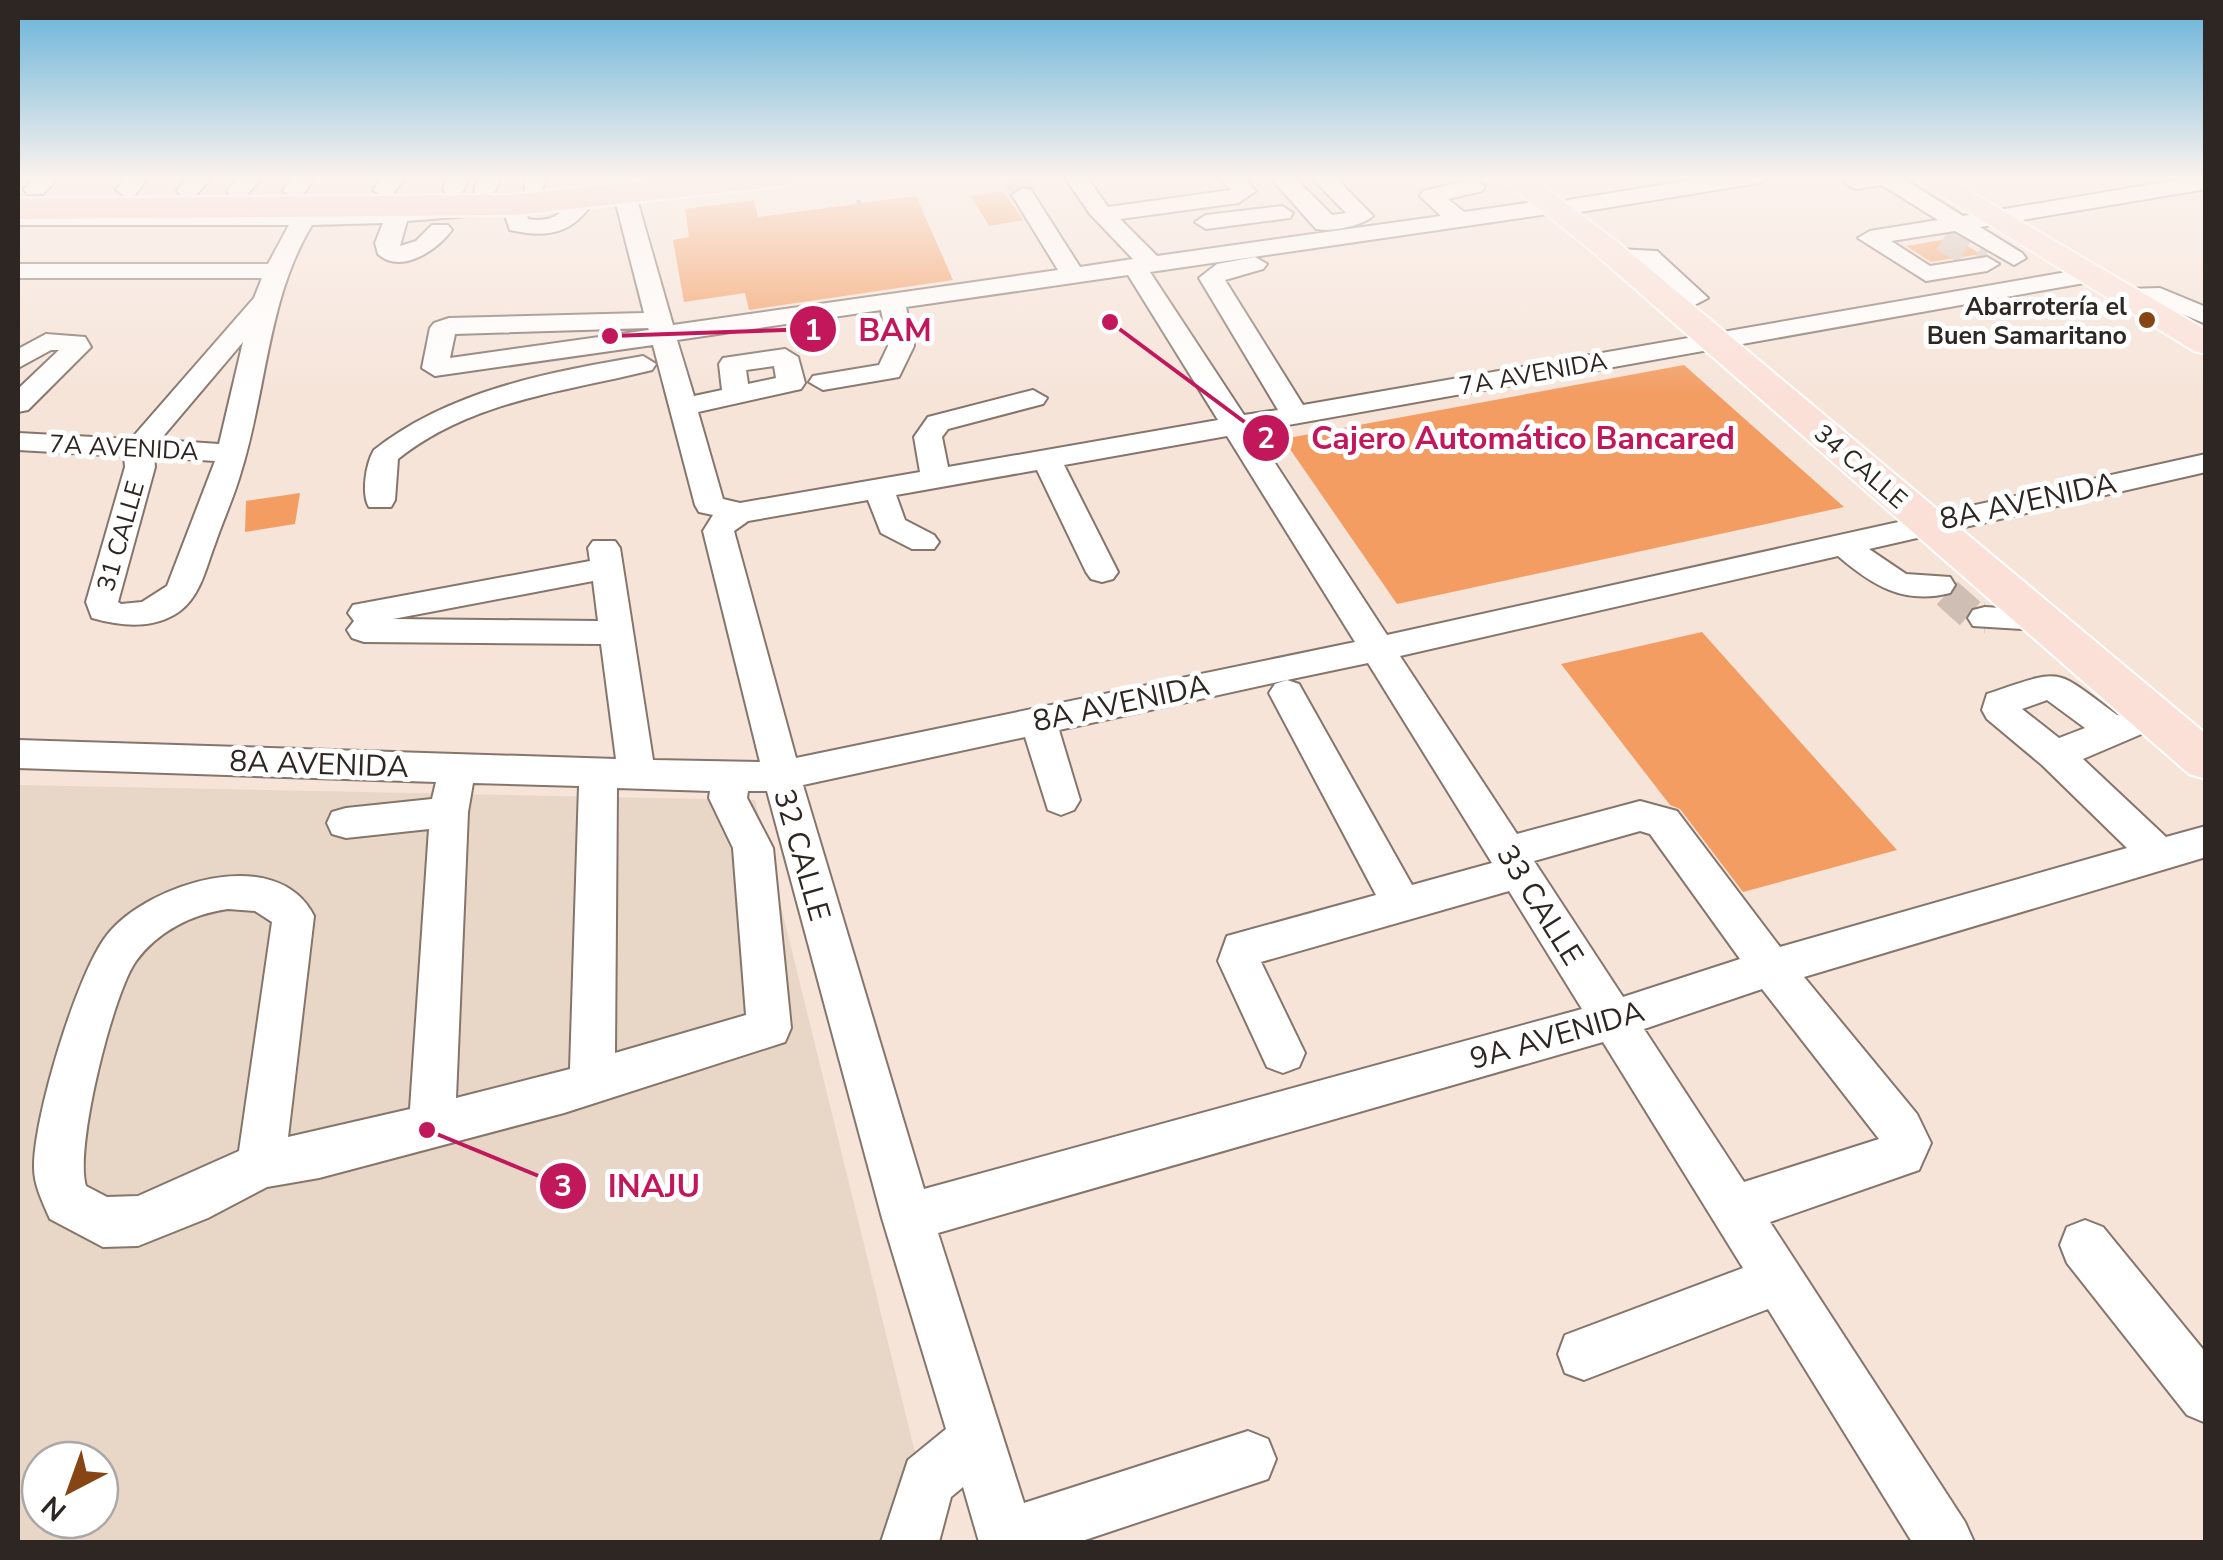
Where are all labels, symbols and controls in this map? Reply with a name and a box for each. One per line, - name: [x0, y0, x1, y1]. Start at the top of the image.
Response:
- place label: Abarrotería el Buen Samaritano: [1927, 290, 2127, 353]
- callout: BAM: [788, 298, 951, 360]
- text: BAM: [858, 309, 932, 352]
- marker: Abarrotería el Buen Samaritano: [2136, 309, 2158, 331]
- text: 1: [804, 310, 822, 351]
- street label: 7A AVENIDA: [1457, 344, 1610, 404]
- callout: Cajero Automático Bancared: [1241, 407, 1755, 469]
- text: Cajero Automático Bancared: [1311, 417, 1735, 460]
- street label: 34 CALLE: [1807, 417, 1914, 517]
- text: 2: [1257, 418, 1275, 459]
- street label: 7A AVENIDA: [48, 427, 200, 469]
- street label: 8A AVENIDA: [1936, 463, 2120, 540]
- street label: 31 CALLE: [89, 477, 153, 595]
- street label: 8A AVENIDA: [1029, 665, 1213, 742]
- street label: 8A AVENIDA: [229, 741, 410, 788]
- street label: 32 CALLE: [763, 784, 840, 926]
- street label: 33 CALLE: [1486, 837, 1593, 974]
- street label: 9A AVENIDA: [1465, 991, 1649, 1080]
- callout: INAJU: [538, 1155, 720, 1217]
- text: INAJU: [608, 1165, 700, 1208]
- text: 3: [554, 1166, 572, 1207]
- north arrow: [20, 1440, 120, 1540]
- text: N: [34, 1487, 75, 1529]

